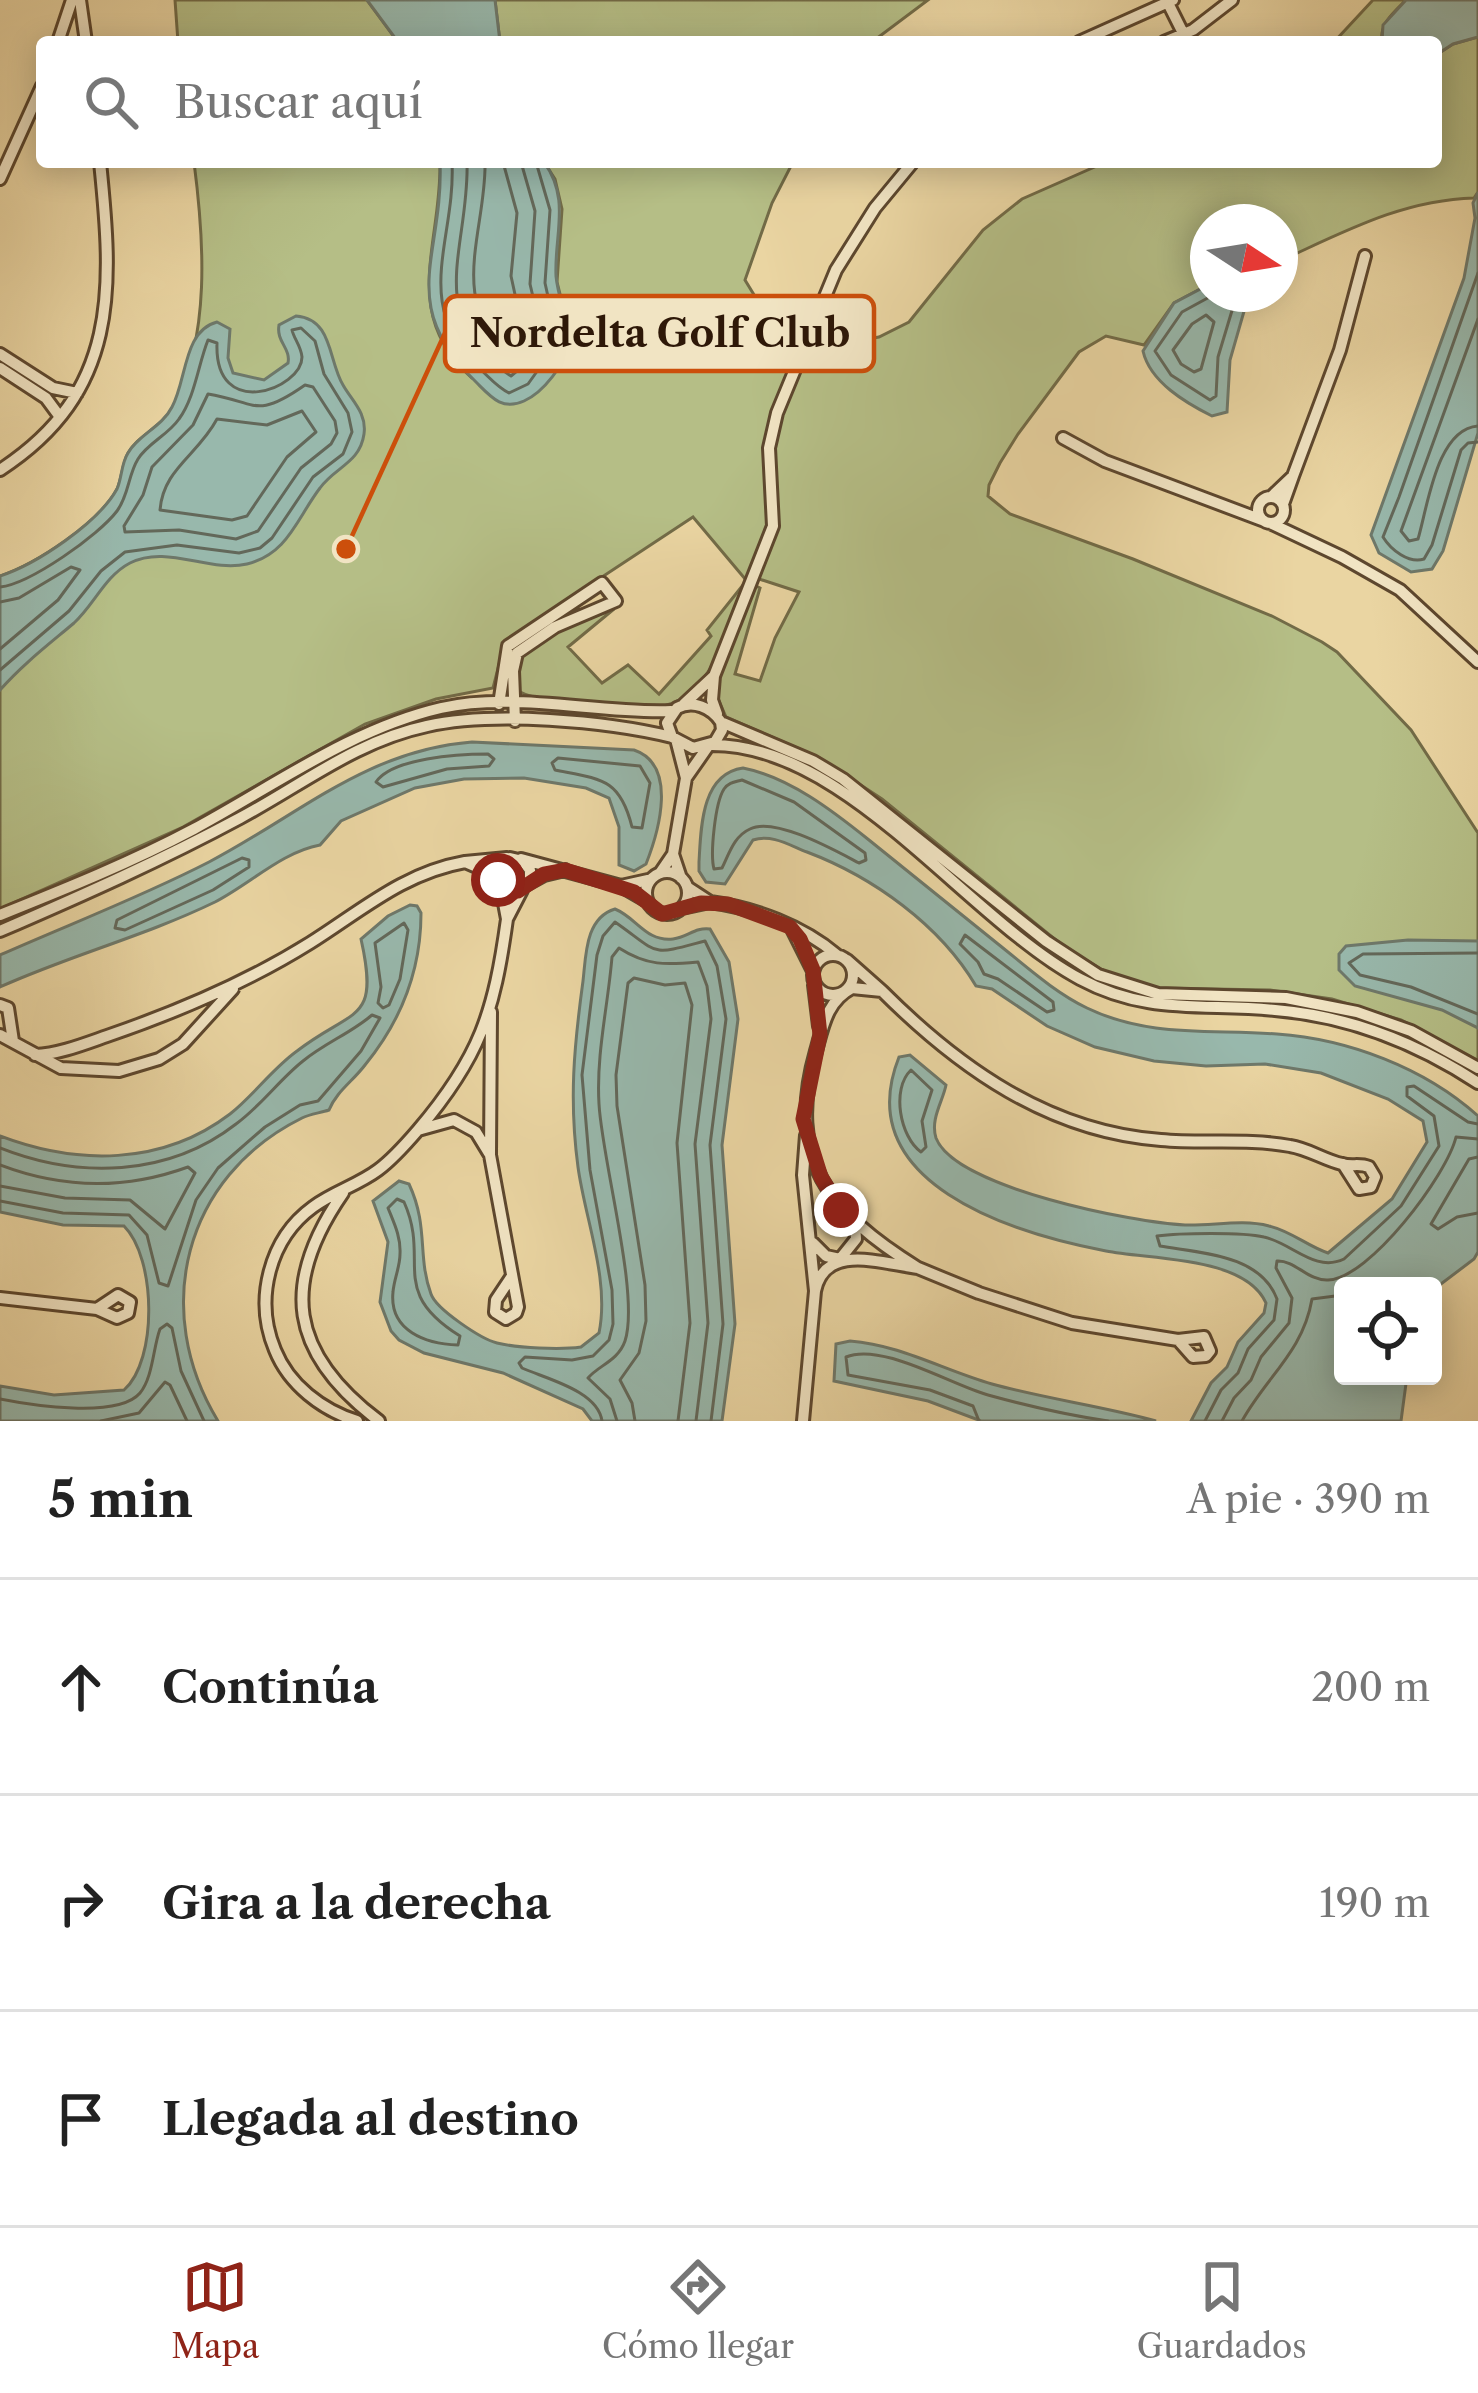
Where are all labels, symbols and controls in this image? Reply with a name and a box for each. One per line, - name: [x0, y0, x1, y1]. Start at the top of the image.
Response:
- search box: [36, 36, 1442, 168]
- icon: search: [78, 69, 144, 135]
- text: Buscar aquí: [174, 74, 423, 130]
- north arrow: [1190, 204, 1298, 312]
- callout: Nordelta Golf Club: [445, 296, 874, 371]
- text: Nordelta Golf Club: [470, 309, 850, 357]
- route start: [471, 853, 525, 907]
- route end: [814, 1183, 868, 1237]
- map controls: [1334, 1277, 1442, 1385]
- button: locate: [1334, 1277, 1442, 1385]
- text: 5 min: [48, 1468, 193, 1530]
- text: A pie · 390 m: [1187, 1475, 1430, 1523]
- icon: ahead: [48, 1654, 114, 1720]
- text: Continúa: [162, 1659, 378, 1715]
- text: 200 m: [1311, 1663, 1430, 1711]
- icon: right: [48, 1870, 114, 1936]
- text: Gira a la derecha: [162, 1875, 551, 1931]
- text: 190 m: [1319, 1879, 1430, 1927]
- icon: arrive: [48, 2086, 114, 2152]
- text: Llegada al destino: [162, 2091, 579, 2147]
- tab: Mapa: [171, 2254, 260, 2367]
- tab: Cómo llegar: [602, 2254, 794, 2367]
- tab: Guardados: [1137, 2254, 1307, 2367]

